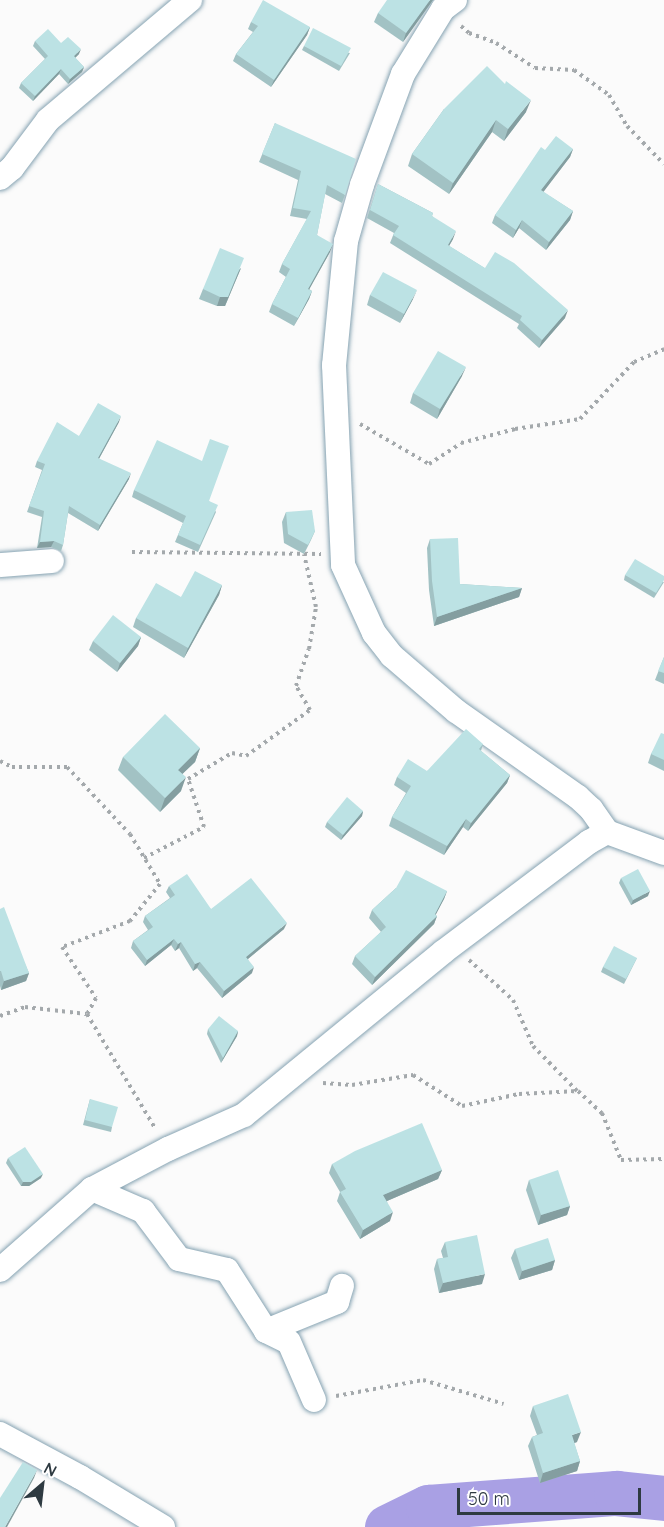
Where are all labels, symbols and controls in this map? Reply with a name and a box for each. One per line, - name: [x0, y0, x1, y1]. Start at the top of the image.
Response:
- north arrow: [12, 1455, 72, 1515]
- text: N: [41, 1458, 60, 1481]
- scale bar: [460, 1476, 644, 1514]
- text: 50 m: [468, 1487, 510, 1510]

